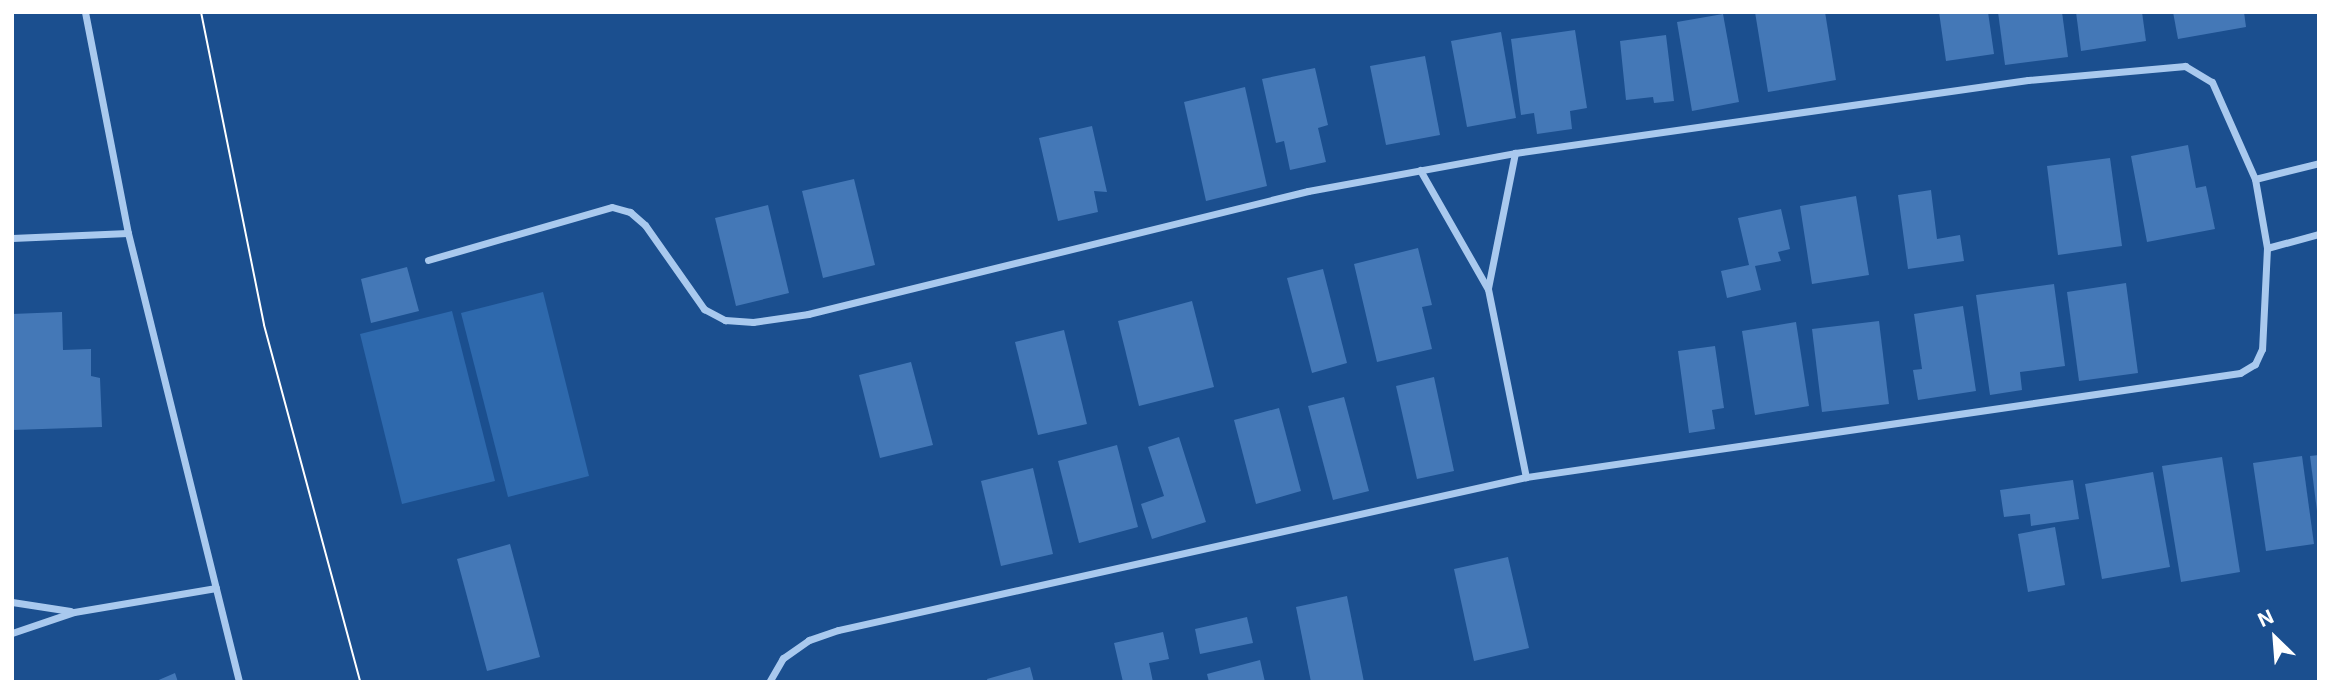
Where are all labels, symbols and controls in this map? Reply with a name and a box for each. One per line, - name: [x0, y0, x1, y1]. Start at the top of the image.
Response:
- north arrow: [2240, 603, 2310, 673]
- text: N: [2254, 605, 2277, 632]

